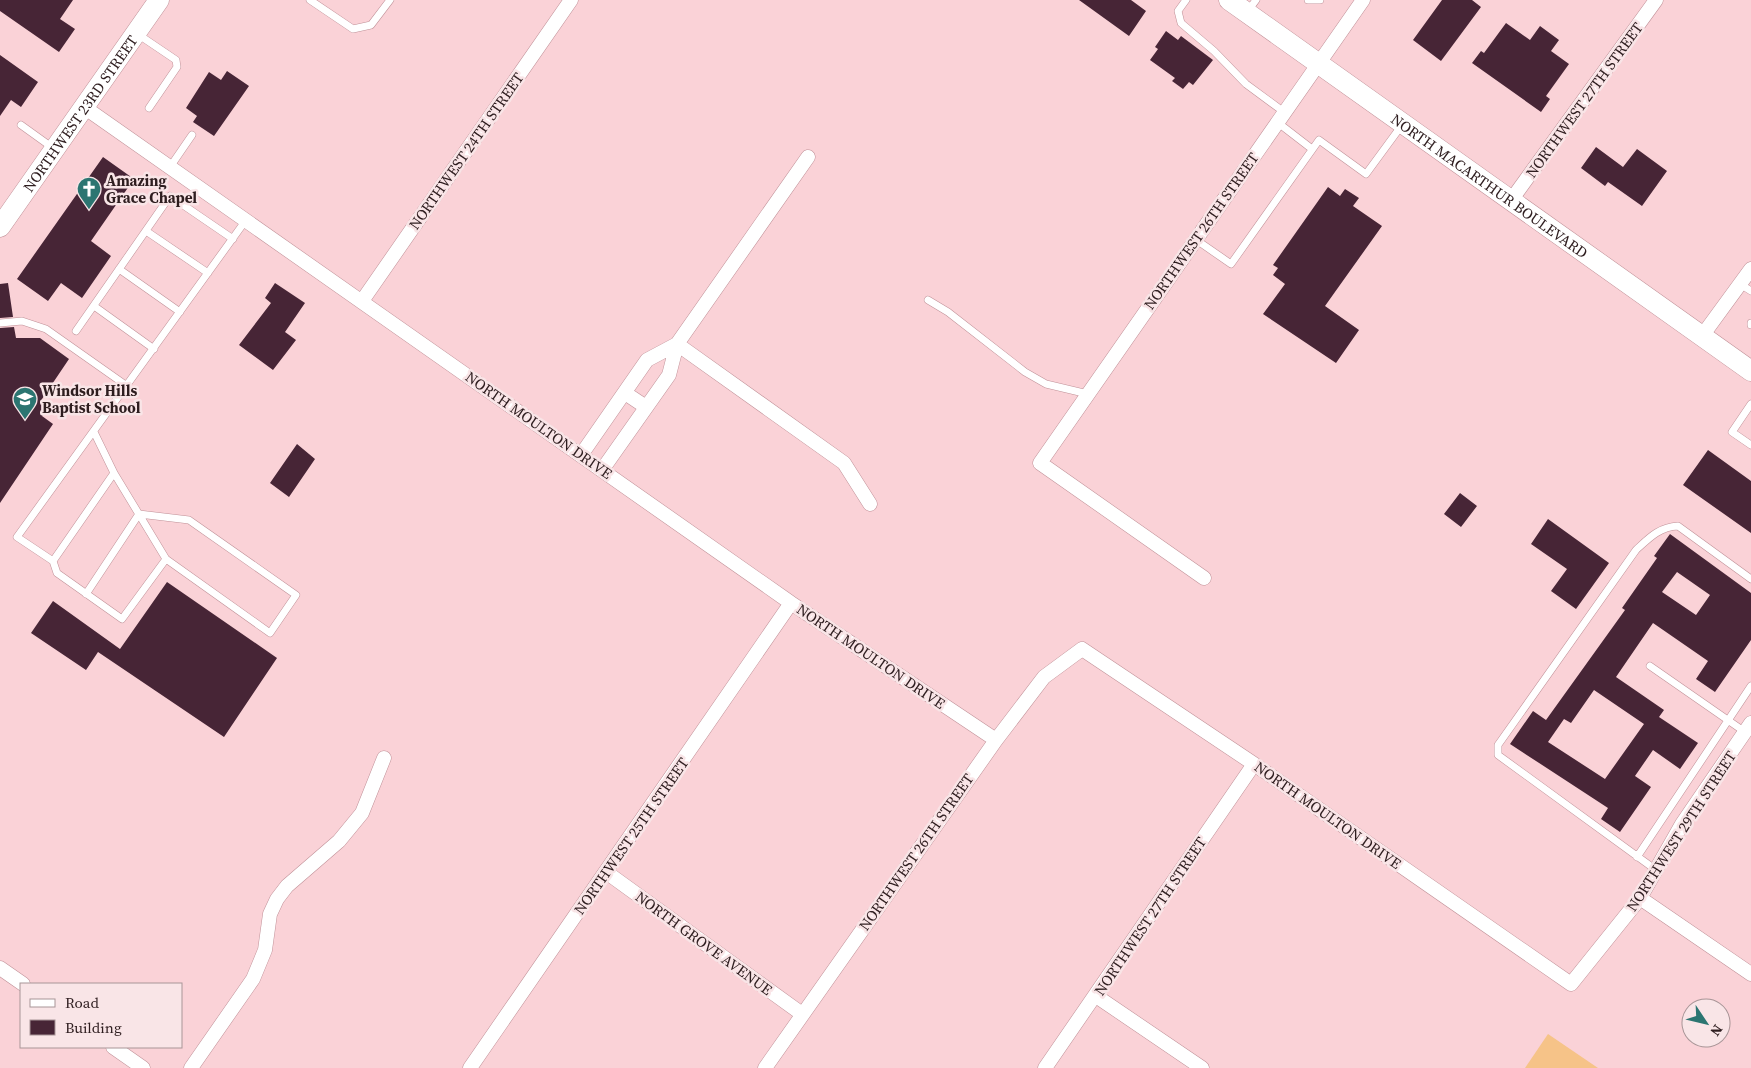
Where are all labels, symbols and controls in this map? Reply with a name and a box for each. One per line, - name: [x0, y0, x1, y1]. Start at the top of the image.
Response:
- street label: NORTHWEST 27TH STREET: [1520, 18, 1648, 182]
- street label: NORTHWEST 23RD STREET: [18, 31, 142, 196]
- street label: NORTHWEST 24TH STREET: [404, 68, 528, 234]
- street label: NORTH MACARTHUR BOULEVARD: [1387, 108, 1593, 263]
- street label: NORTHWEST 26TH STREET: [1139, 148, 1263, 314]
- place label: Amazing Grace Chapel: [106, 170, 197, 208]
- church icon: Amazing Grace Chapel: [76, 176, 102, 210]
- street label: NORTH MOULTON DRIVE: [461, 366, 617, 484]
- place label: Windsor Hills Baptist School: [42, 380, 141, 418]
- school or university icon: Windsor Hills Baptist School: [12, 386, 38, 420]
- street label: NORTH MOULTON DRIVE: [793, 598, 949, 714]
- street label: NORTHWEST 29TH STREET: [1621, 747, 1741, 915]
- street label: NORTHWEST 25TH STREET: [569, 753, 693, 919]
- street label: NORTH MOULTON DRIVE: [1250, 756, 1406, 874]
- street label: NORTHWEST 26TH STREET: [854, 769, 978, 935]
- street label: NORTHWEST 27TH STREET: [1089, 832, 1211, 1000]
- street label: NORTH GROVE AVENUE: [631, 886, 777, 1000]
- legend: [20, 983, 182, 1048]
- text: Road: [65, 992, 99, 1013]
- north arrow: [1681, 998, 1731, 1048]
- text: Building: [65, 1017, 122, 1038]
- text: N: [1706, 1021, 1728, 1040]

